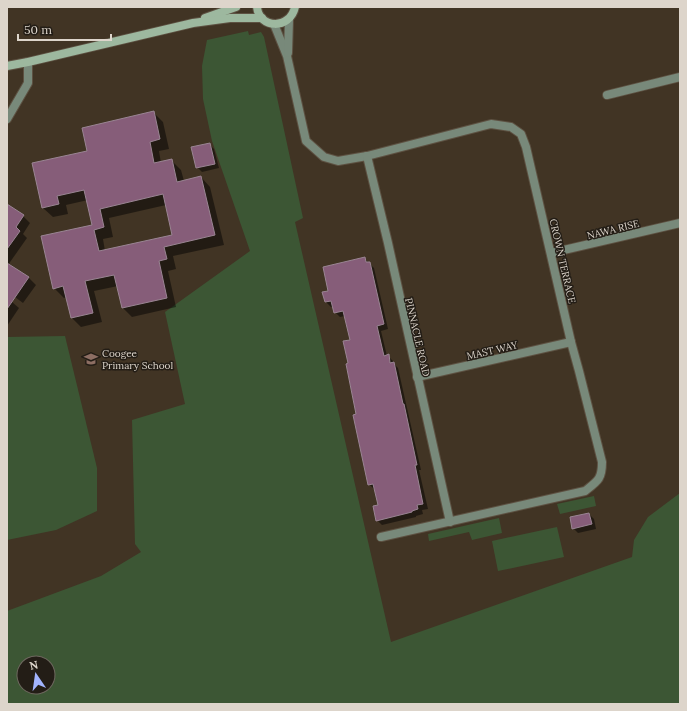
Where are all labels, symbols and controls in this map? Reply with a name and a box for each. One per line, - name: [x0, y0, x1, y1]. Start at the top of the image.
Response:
- scale bar: [18, 16, 111, 42]
- text: 50 m: [24, 22, 52, 37]
- street label: NAWA RISE: [586, 217, 641, 242]
- street label: CROWN TERRACE: [546, 218, 579, 305]
- street label: PINNACLE ROAD: [402, 297, 433, 378]
- street label: MAST WAY: [465, 338, 520, 363]
- place label: Coogee Primary School: [102, 347, 173, 372]
- school or university icon: Coogee Primary School: [83, 351, 99, 367]
- north arrow: [16, 655, 56, 695]
- text: N: [28, 657, 40, 673]

